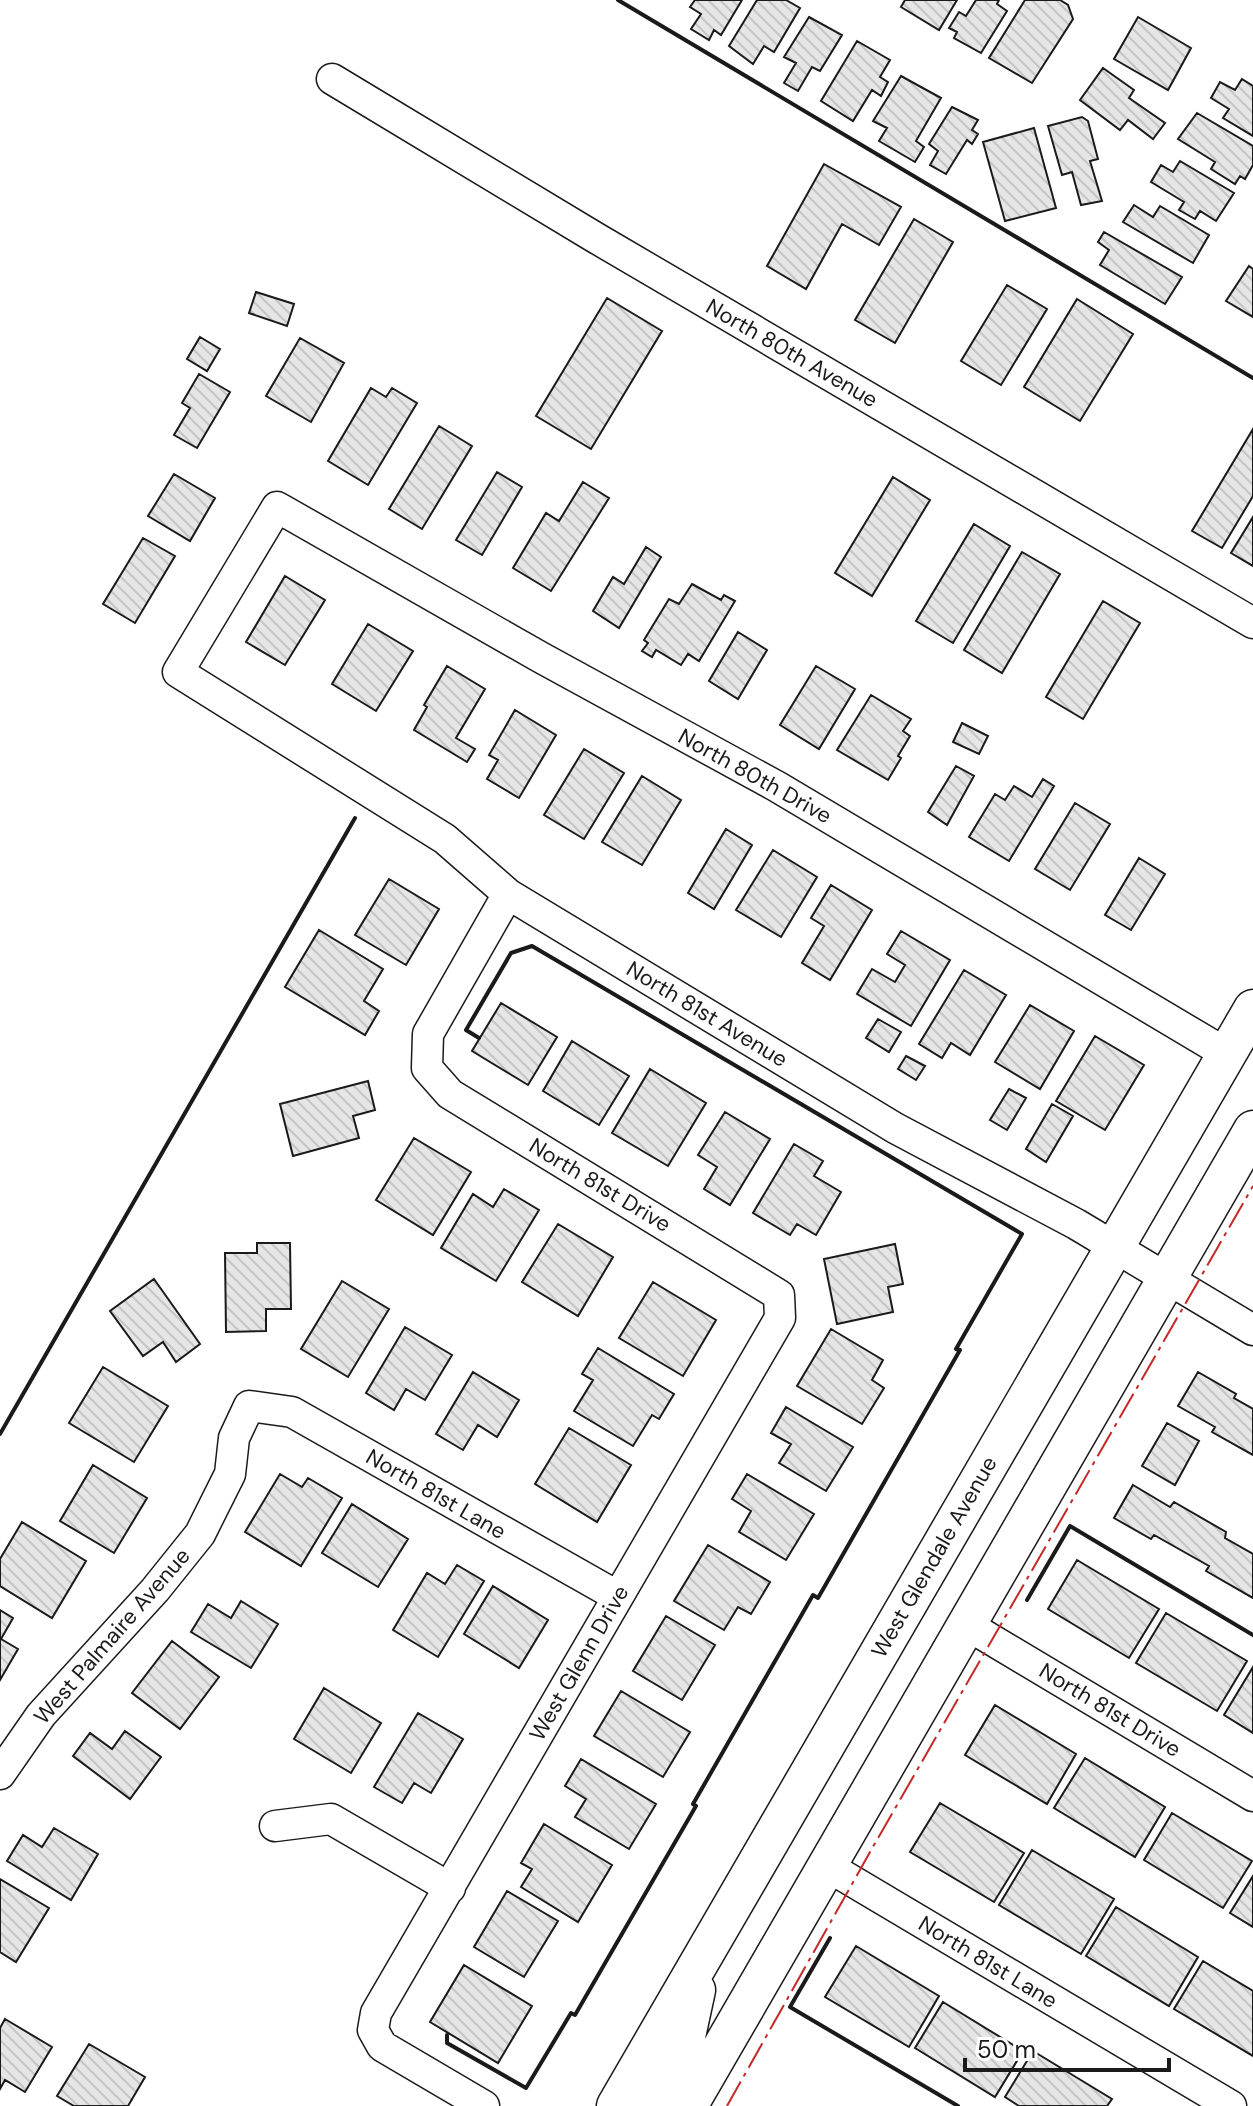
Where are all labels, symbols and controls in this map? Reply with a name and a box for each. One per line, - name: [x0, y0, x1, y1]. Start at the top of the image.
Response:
- street label: North 80th Avenue: [701, 292, 883, 414]
- street label: North 80th Drive: [673, 722, 837, 830]
- street label: North 81st Avenue: [621, 954, 793, 1074]
- street label: North 81st Drive: [524, 1131, 676, 1239]
- street label: North 81st Lane: [361, 1442, 511, 1546]
- street label: West Glendale Avenue: [864, 1451, 1004, 1663]
- street label: West Palmaire Avenue: [27, 1542, 197, 1730]
- street label: West Glenn Drive: [523, 1580, 635, 1746]
- street label: North 81st Drive: [1034, 1656, 1186, 1764]
- street label: North 81st Lane: [913, 1909, 1063, 2015]
- scale bar: [965, 2022, 1169, 2072]
- text: 50 m: [977, 2034, 1036, 2065]

